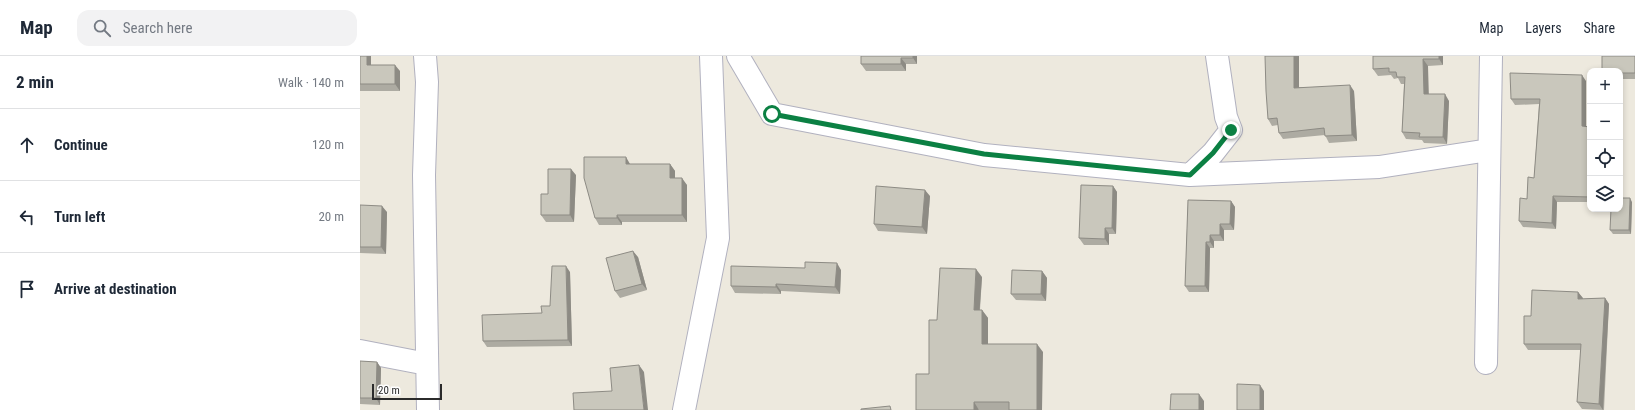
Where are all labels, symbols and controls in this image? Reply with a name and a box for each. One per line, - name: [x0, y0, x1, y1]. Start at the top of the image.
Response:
- search box: [77, 10, 357, 46]
- text: Map: [20, 16, 53, 39]
- icon: search: [91, 17, 113, 39]
- text: Search here: [123, 19, 193, 37]
- text: Map: [1479, 20, 1503, 36]
- text: Layers: [1525, 20, 1562, 36]
- text: Share: [1584, 20, 1615, 36]
- map controls: [1587, 68, 1623, 212]
- button: +: [1587, 68, 1623, 104]
- text: 2 min: [16, 72, 54, 92]
- text: Walk · 140 m: [278, 75, 344, 90]
- button: −: [1587, 104, 1623, 140]
- route start: [763, 105, 781, 123]
- route end: [1222, 121, 1240, 139]
- icon: ahead: [16, 134, 38, 156]
- text: Continue: [54, 136, 108, 154]
- text: 120 m: [312, 137, 344, 152]
- button: locate: [1587, 140, 1623, 176]
- button: layers: [1587, 176, 1623, 212]
- icon: left: [16, 206, 38, 228]
- text: Turn left: [54, 208, 105, 226]
- text: 20 m: [318, 209, 344, 224]
- icon: arrive: [16, 278, 38, 300]
- text: Arrive at destination: [54, 280, 177, 298]
- scale bar: [372, 382, 442, 401]
- text: 20 m: [378, 384, 400, 397]

